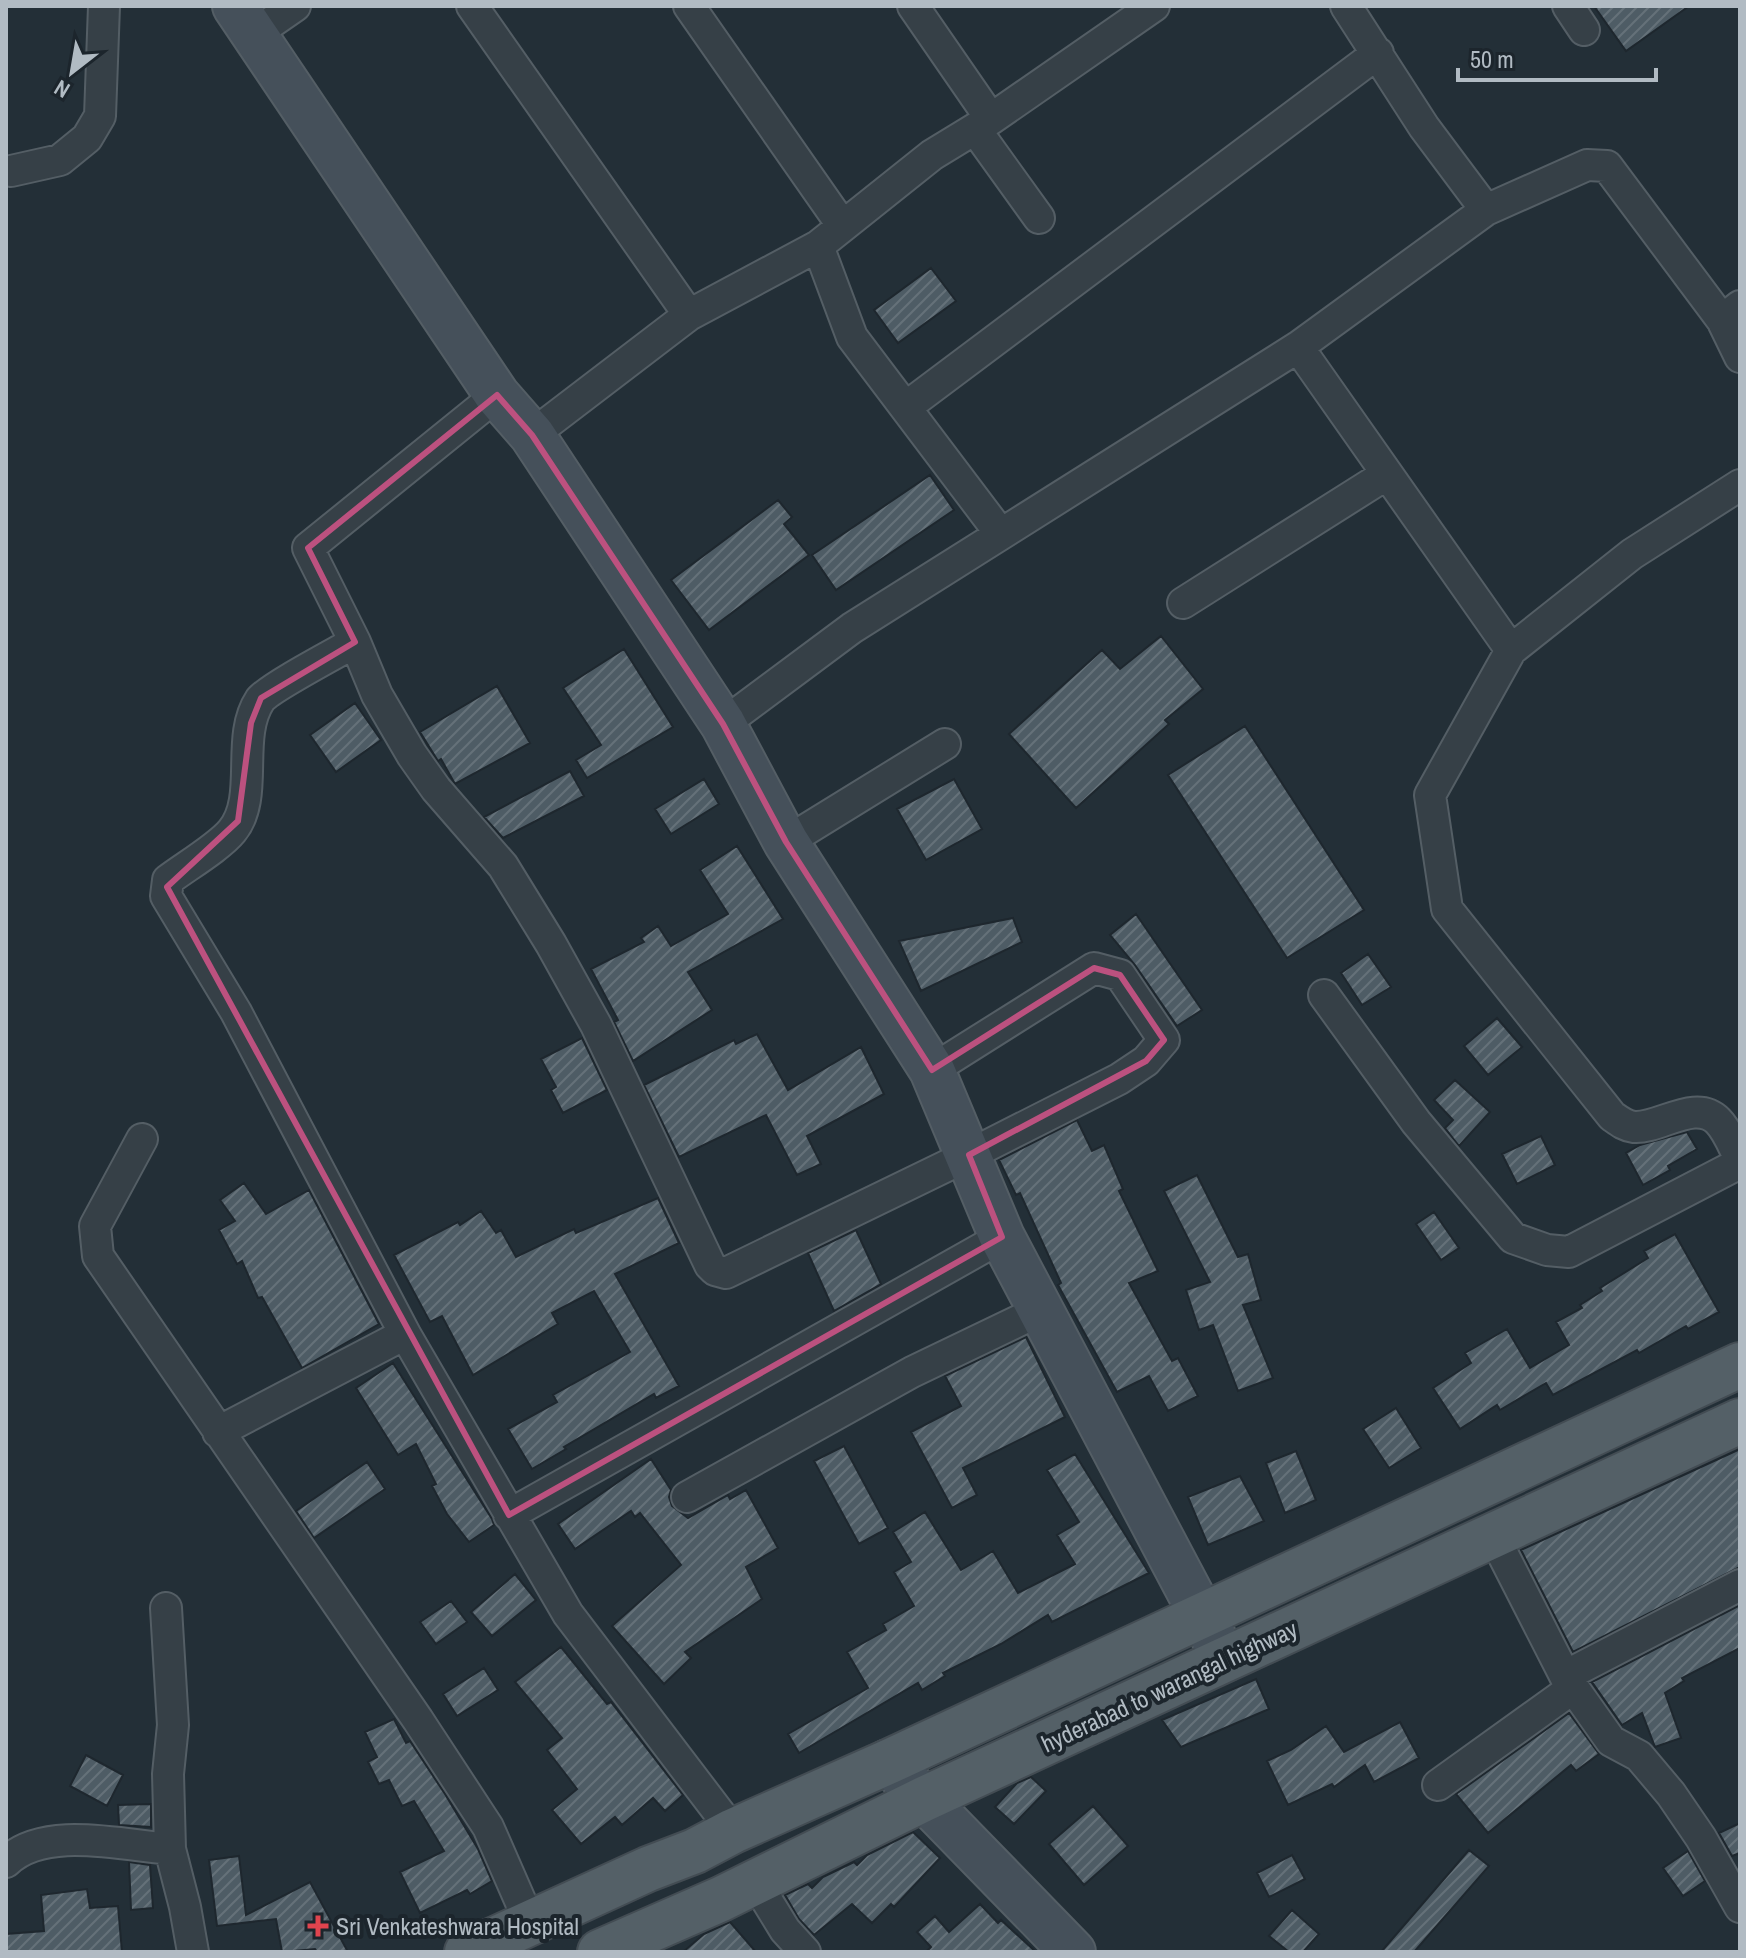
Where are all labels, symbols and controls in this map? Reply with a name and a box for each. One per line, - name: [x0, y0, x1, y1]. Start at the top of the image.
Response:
- north arrow: [32, 32, 112, 112]
- scale bar: [1458, 32, 1656, 82]
- text: 50 m: [1470, 43, 1514, 75]
- text: N: [48, 73, 75, 105]
- street label: hyderabad to warangal highway: [1036, 1612, 1302, 1759]
- place label: Sri Venkateshwara Hospital: [336, 1910, 579, 1942]
- marker: Sri Venkateshwara Hospital: [307, 1915, 329, 1937]

